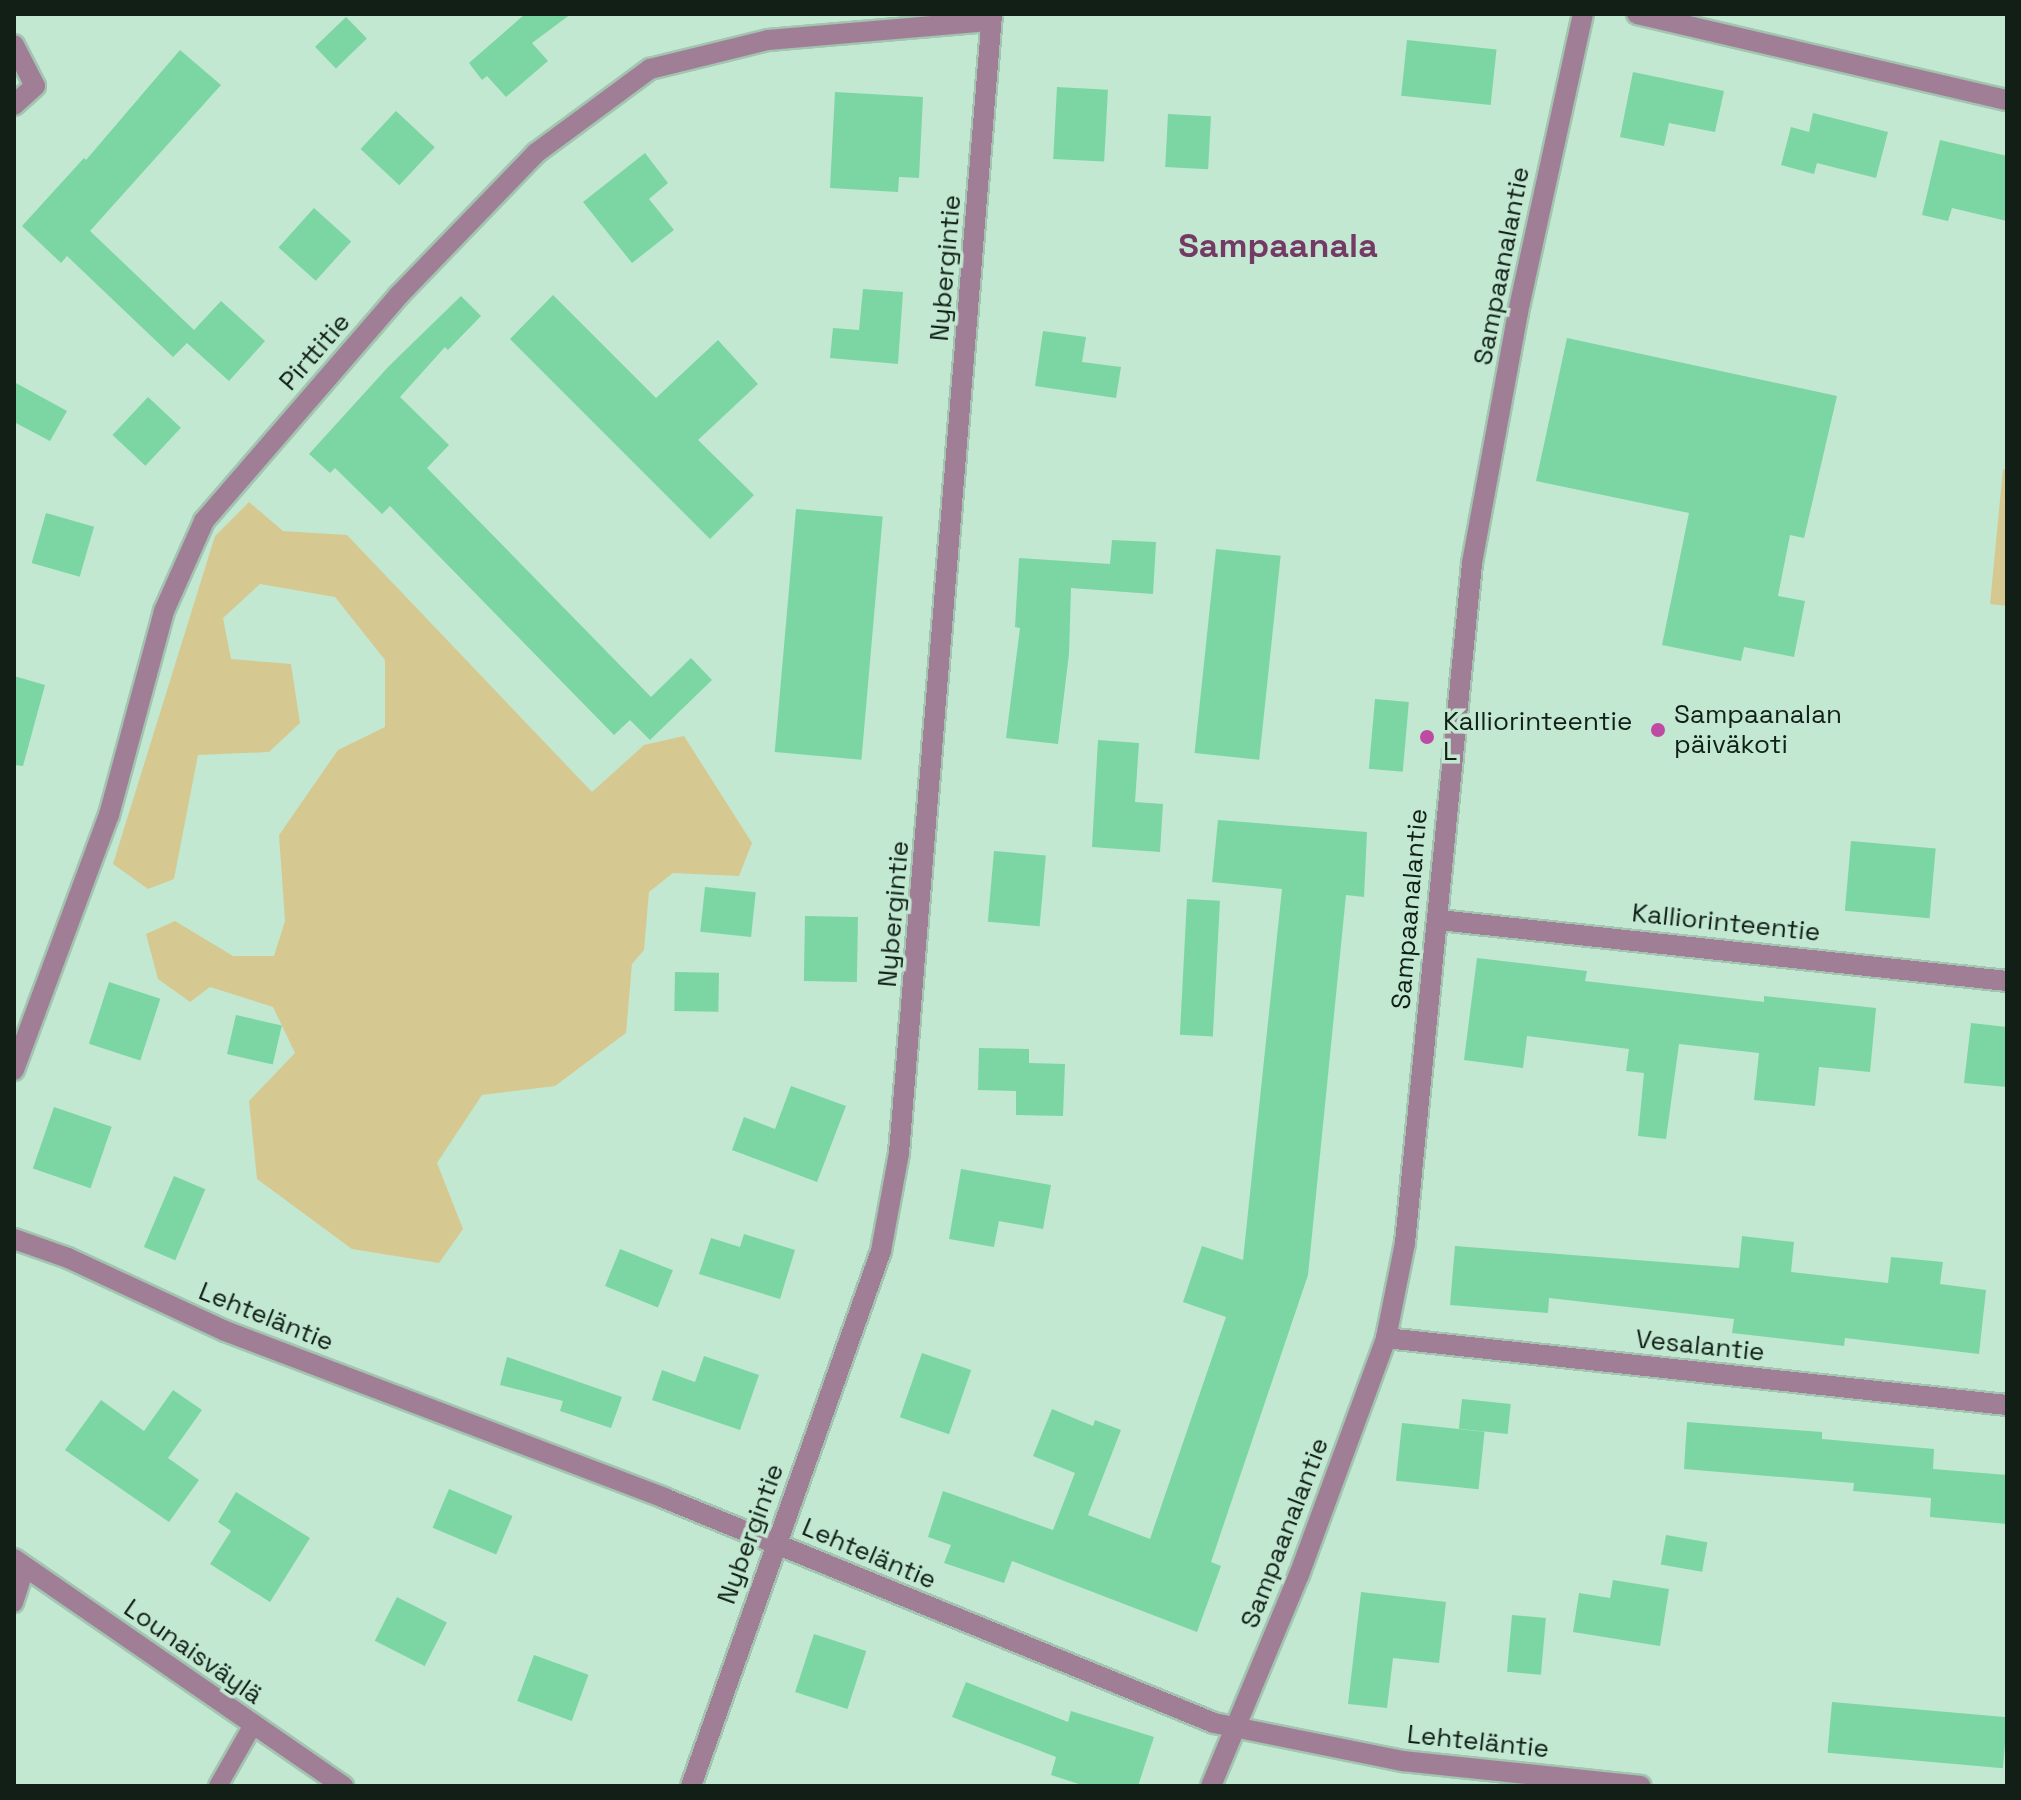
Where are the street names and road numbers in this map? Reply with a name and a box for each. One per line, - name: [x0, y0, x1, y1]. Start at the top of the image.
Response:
- street label: Sampaanalantie: [1467, 164, 1537, 368]
- street label: Nybergintie: [924, 193, 968, 343]
- street label: Pirttitie: [273, 307, 357, 397]
- street label: Sampaanalantie: [1386, 807, 1434, 1011]
- street label: Nybergintie: [872, 839, 916, 989]
- street label: Kalliorinteentie: [1630, 898, 1822, 948]
- street label: Lehteläntie: [194, 1276, 338, 1358]
- street label: Vesalantie: [1634, 1324, 1766, 1368]
- street label: Sampaanalantie: [1234, 1433, 1336, 1633]
- street label: Nybergintie: [711, 1460, 791, 1608]
- street label: Lehteläntie: [797, 1512, 941, 1596]
- street label: Lounaisväylä: [118, 1593, 268, 1711]
- street label: Lehteläntie: [1405, 1719, 1551, 1765]

